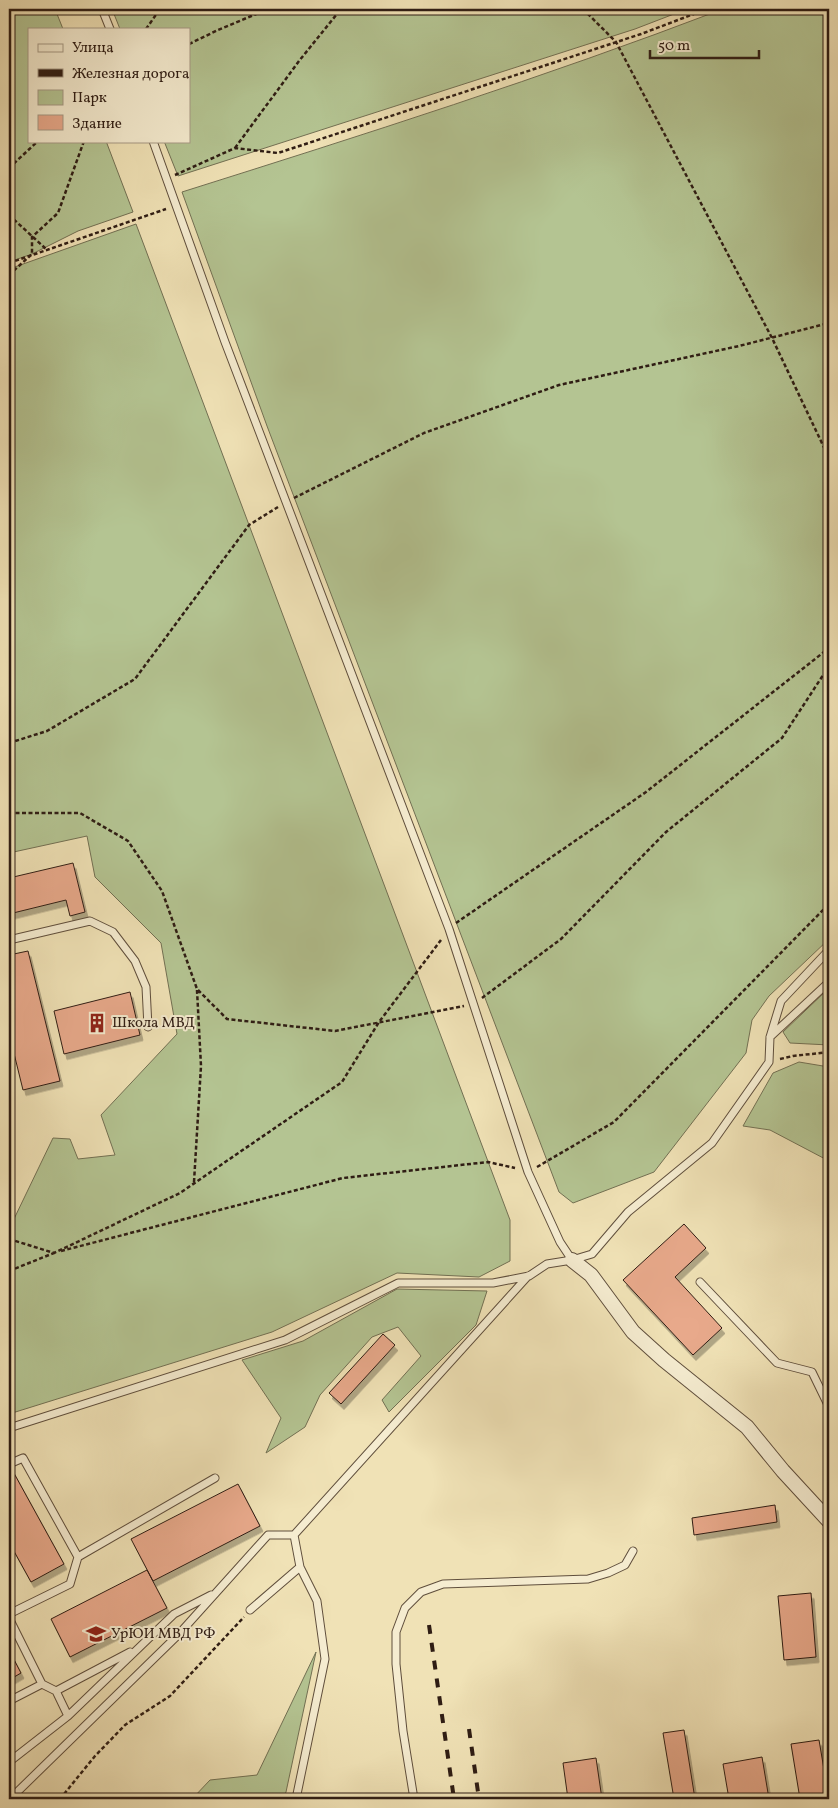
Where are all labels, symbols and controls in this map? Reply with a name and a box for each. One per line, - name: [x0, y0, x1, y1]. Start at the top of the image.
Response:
- legend: [28, 28, 190, 142]
- scale bar: [650, 28, 759, 60]
- text: 50 m: [658, 36, 690, 57]
- text: Улица: [72, 38, 114, 59]
- text: Железная дорога: [72, 64, 189, 85]
- text: Парк: [72, 88, 107, 109]
- text: Здание: [72, 114, 122, 135]
- building icon: Школа МВД: [86, 1012, 108, 1034]
- place label: Школа МВД: [112, 1013, 195, 1034]
- school or university icon: УрЮИ МВД РФ: [85, 1623, 107, 1645]
- place label: УрЮИ МВД РФ: [111, 1624, 215, 1645]

